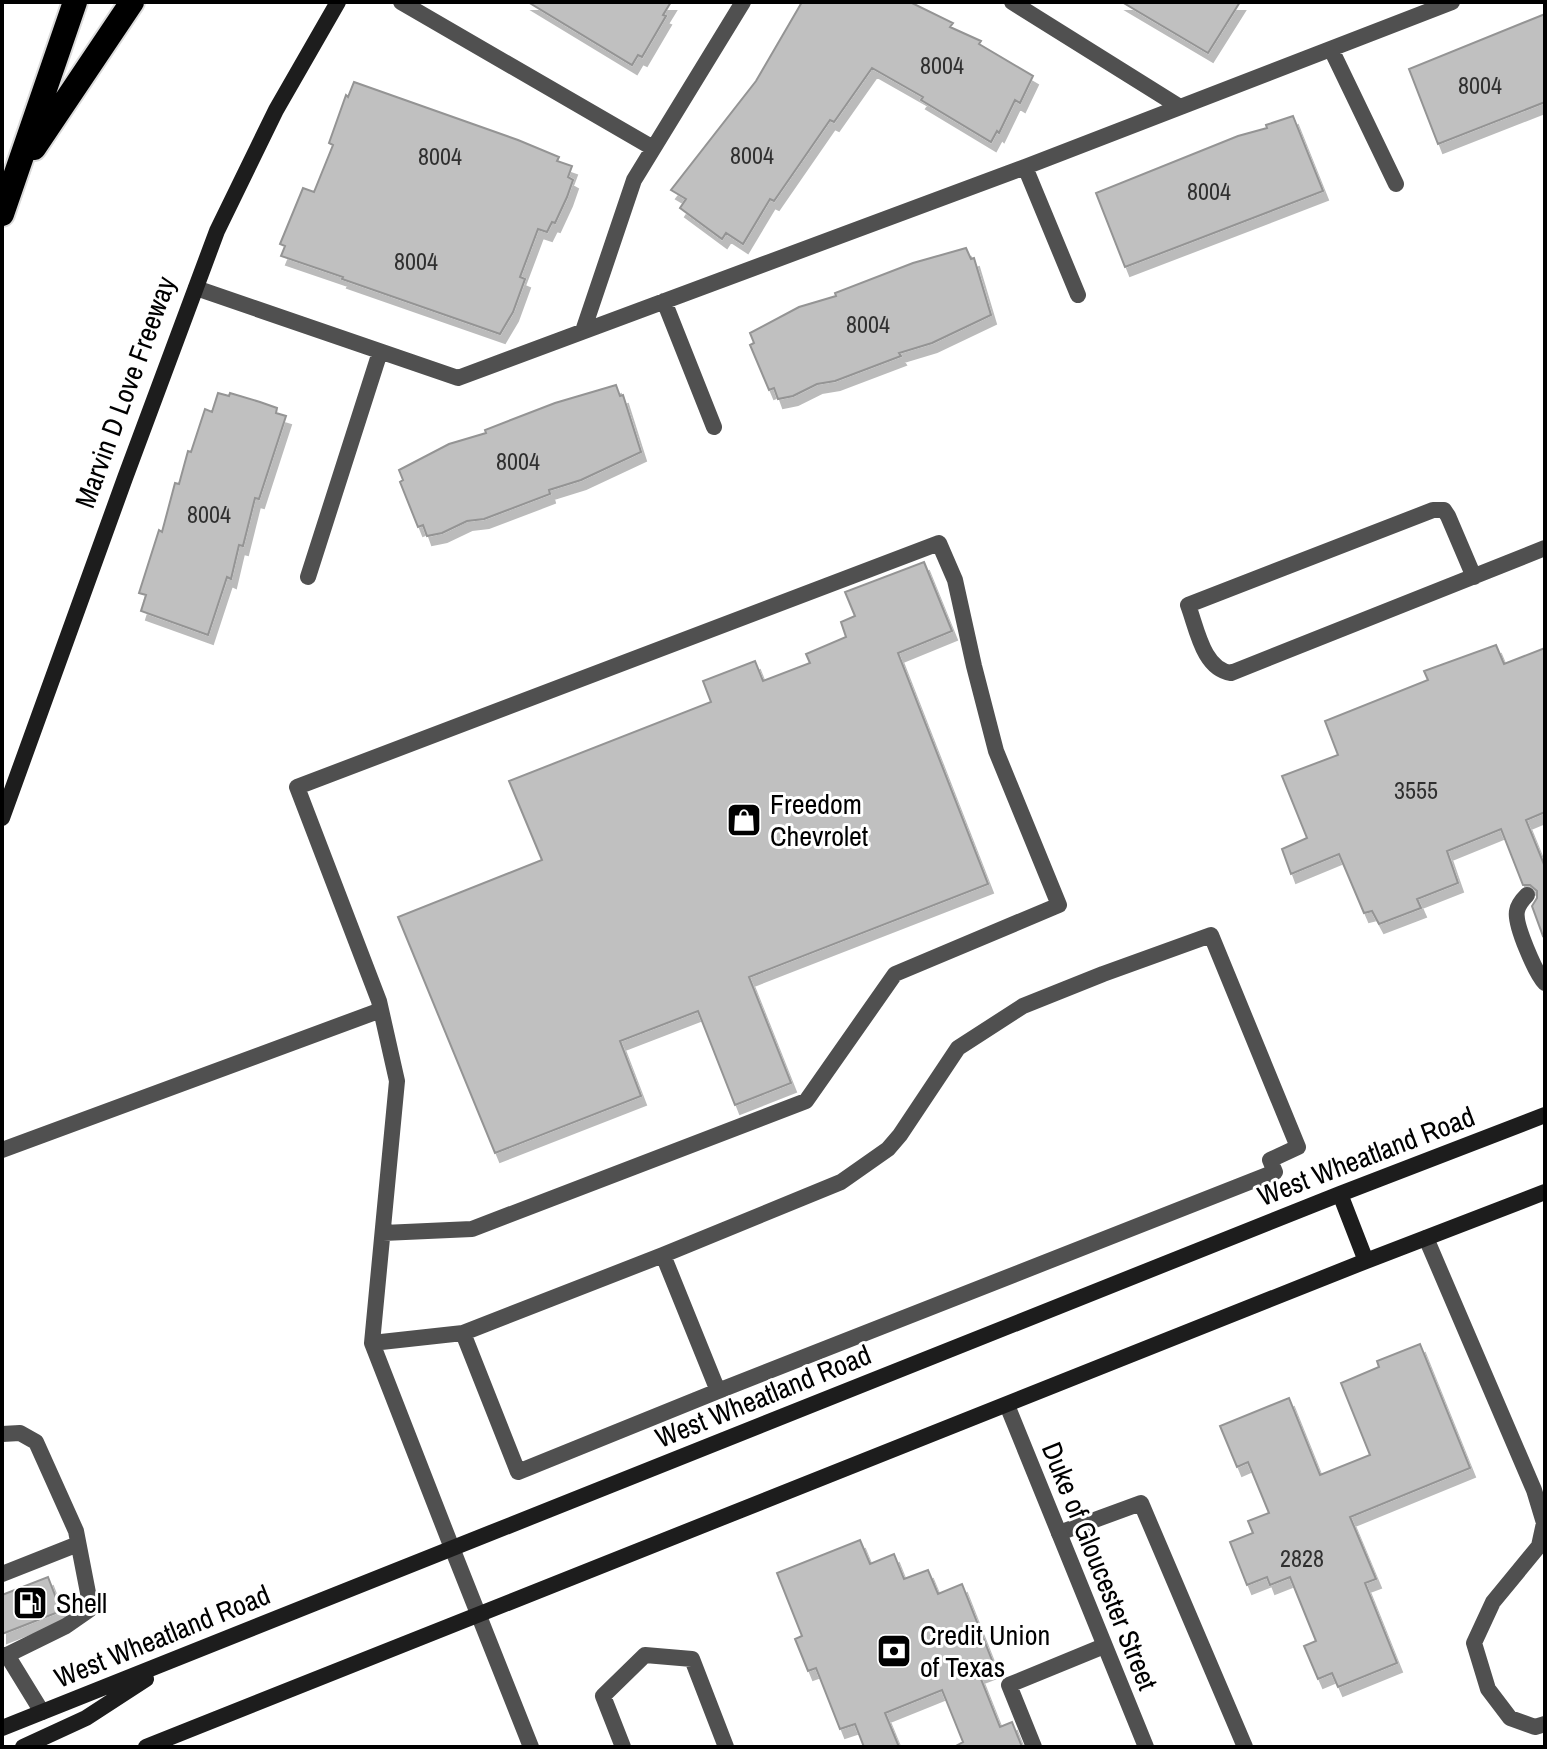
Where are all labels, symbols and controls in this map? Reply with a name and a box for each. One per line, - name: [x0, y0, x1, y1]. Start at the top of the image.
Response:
- house number: 8004: [920, 49, 964, 81]
- house number: 8004: [1458, 69, 1502, 101]
- house number: 8004: [730, 139, 774, 171]
- house number: 8004: [418, 140, 462, 172]
- house number: 8004: [1187, 175, 1231, 207]
- house number: 8004: [394, 245, 438, 277]
- street label: Marvin D Love Freeway: [65, 271, 185, 513]
- house number: 8004: [846, 308, 890, 340]
- house number: 8004: [496, 445, 540, 477]
- house number: 8004: [187, 498, 231, 530]
- house number: 3555: [1394, 774, 1438, 806]
- place label: Freedom Chevrolet: [770, 785, 868, 855]
- shop icon: Freedom Chevrolet: [725, 801, 763, 839]
- street label: West Wheatland Road: [1252, 1097, 1480, 1215]
- street label: West Wheatland Road: [650, 1335, 876, 1457]
- street label: Duke of Gloucester Street: [1033, 1436, 1167, 1696]
- house number: 2828: [1280, 1542, 1324, 1574]
- street label: West Wheatland Road: [49, 1575, 275, 1697]
- fuel station icon: Shell: [11, 1584, 49, 1622]
- place label: Shell: [56, 1584, 107, 1622]
- place label: Credit Union of Texas: [920, 1616, 1050, 1686]
- bank icon: Credit Union of Texas: [875, 1632, 913, 1670]

